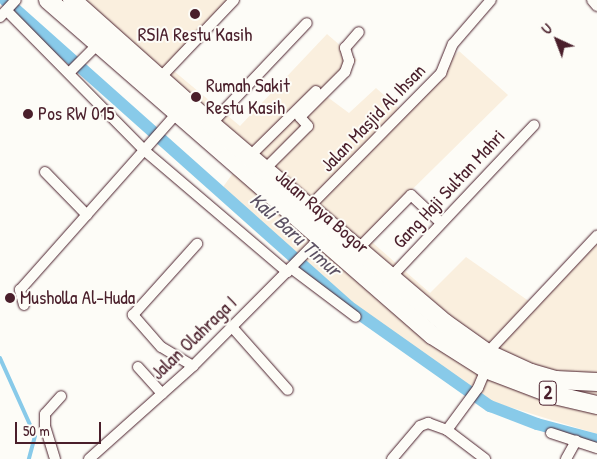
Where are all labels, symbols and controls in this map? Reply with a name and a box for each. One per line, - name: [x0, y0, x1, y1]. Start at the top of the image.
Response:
- marker: RSIA Restu Kasih: [188, 7, 202, 21]
- north arrow: [532, 15, 582, 65]
- text: U: [537, 19, 556, 38]
- place label: RSIA Restu Kasih: [138, 24, 252, 46]
- street label: Jalan Masjid Al Ihsan: [316, 59, 430, 177]
- place label: Rumah Sakit Restu Kasih: [206, 75, 290, 119]
- marker: Rumah Sakit Restu Kasih: [190, 91, 202, 103]
- place label: Pos RW 015: [38, 103, 115, 125]
- marker: Pos RW 015: [22, 108, 34, 120]
- street label: Gang Haji Sultan Mahri: [388, 125, 510, 253]
- street label: Jalan Raya Bogor: [271, 165, 373, 259]
- water label: Kali Baru Timur: [246, 187, 346, 281]
- place label: Musholla Al-Huda: [20, 287, 135, 309]
- street label: Jalan Olahraga I: [146, 291, 242, 385]
- marker: Musholla Al-Huda: [4, 292, 16, 304]
- road number: 2: [538, 378, 558, 408]
- scale bar: [18, 412, 104, 444]
- text: 50 m: [23, 420, 50, 441]

